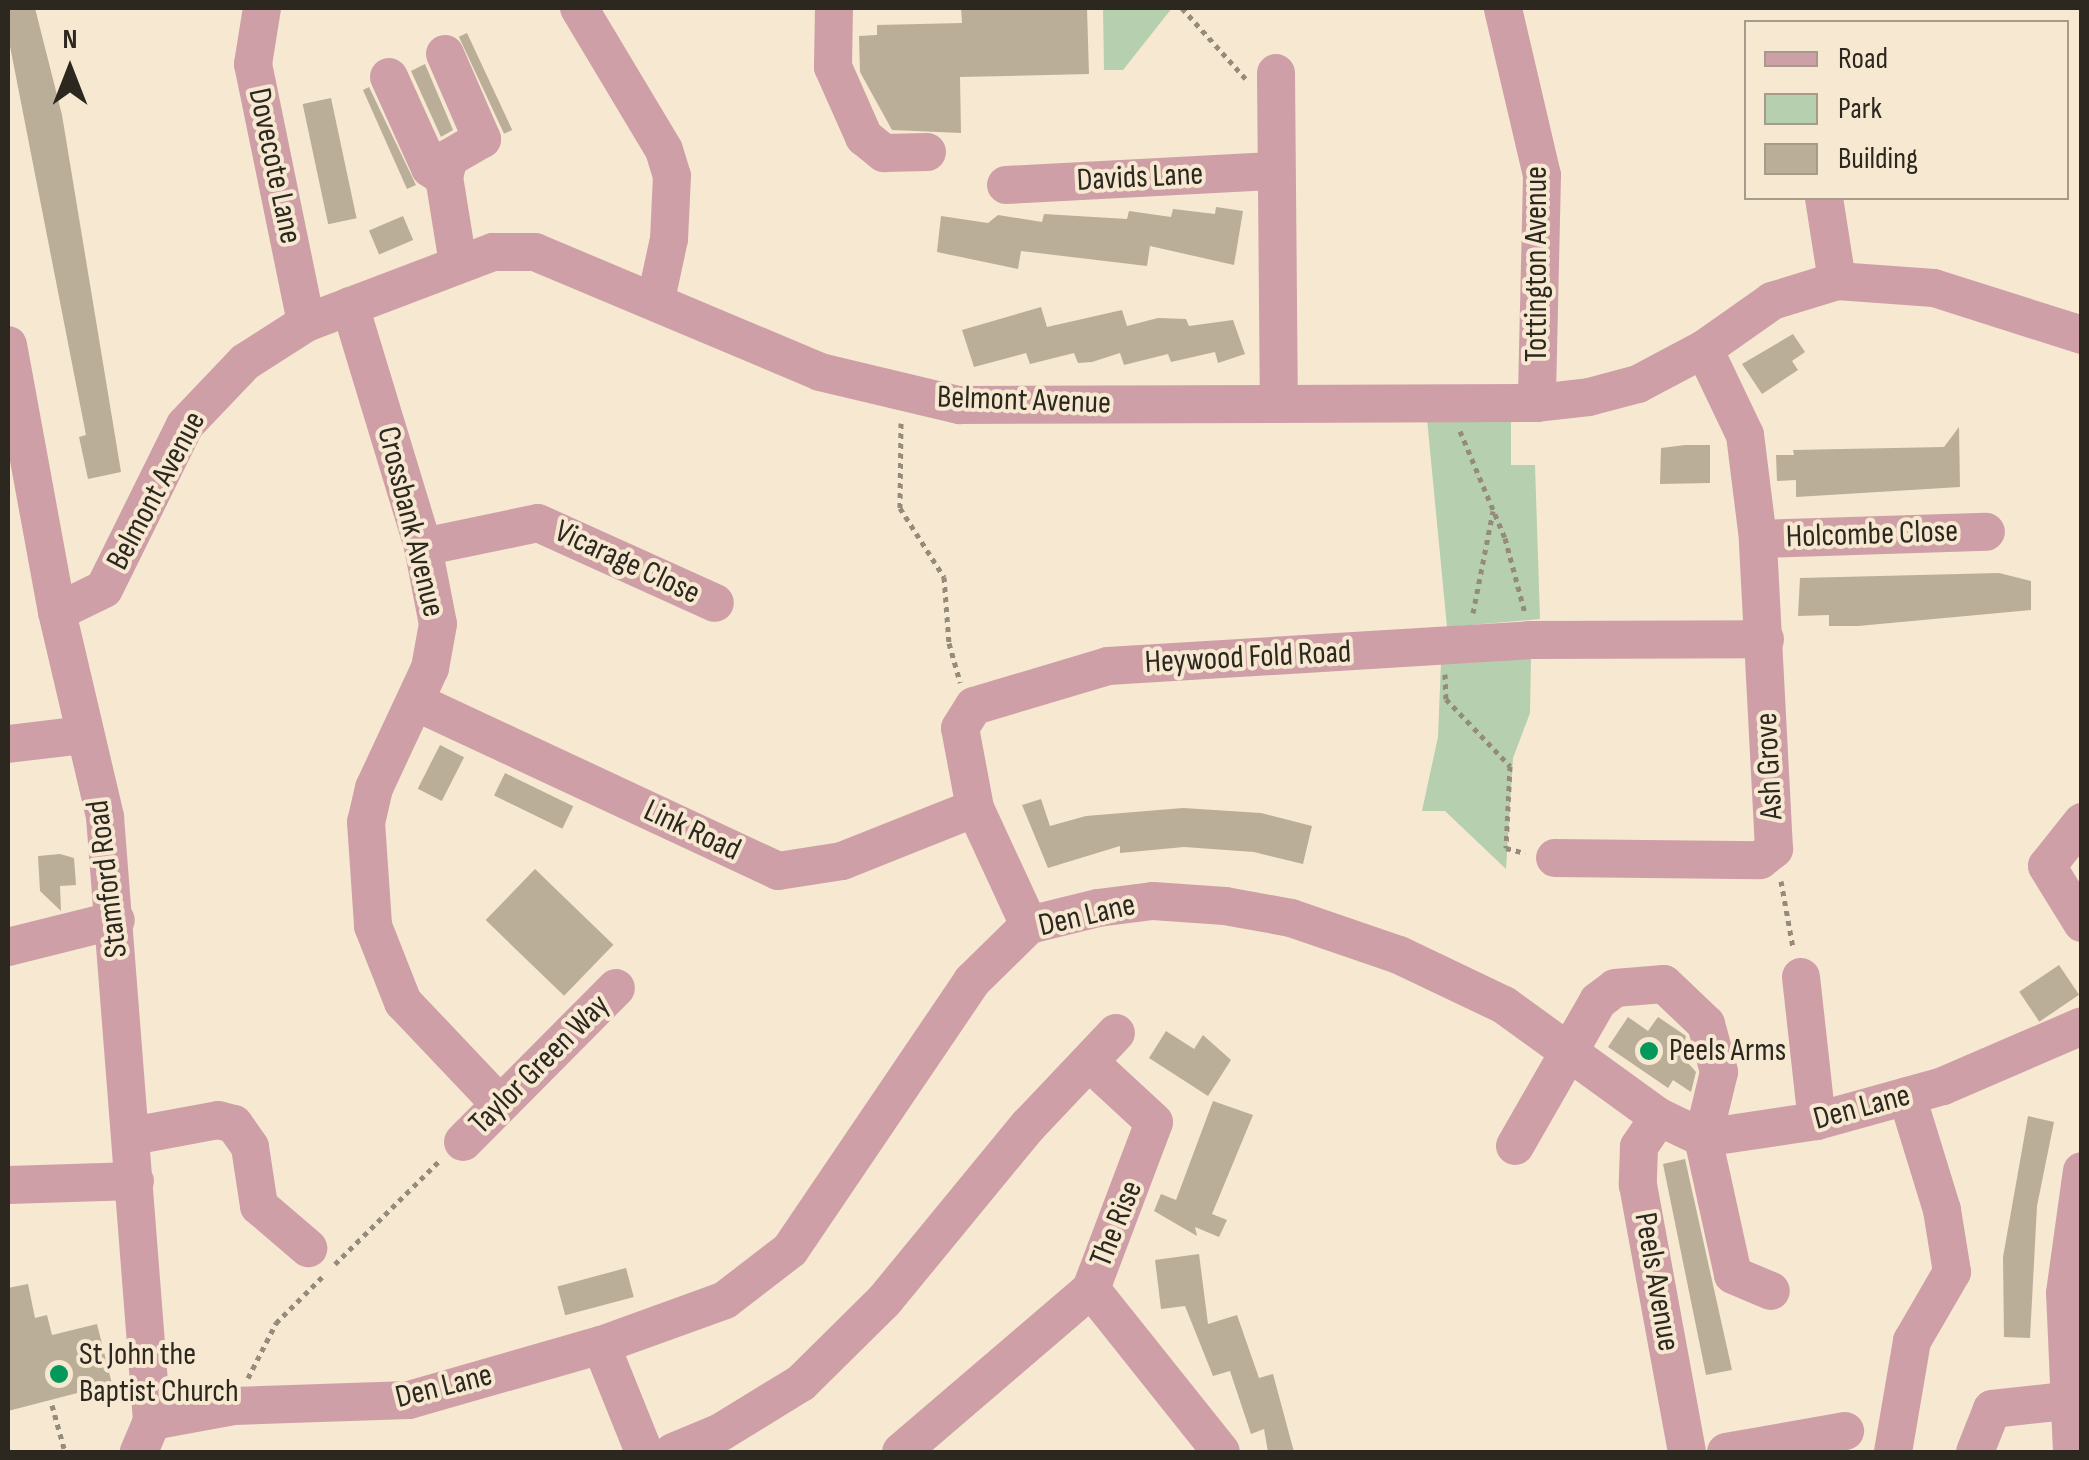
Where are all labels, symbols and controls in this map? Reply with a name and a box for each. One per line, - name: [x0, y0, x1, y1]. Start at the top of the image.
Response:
- north arrow: [20, 20, 120, 120]
- legend: [1744, 20, 2069, 200]
- text: N: [63, 23, 77, 56]
- text: Road: [1838, 41, 1888, 77]
- street label: Dovecote Lane: [239, 85, 309, 247]
- text: Park: [1838, 91, 1882, 127]
- text: Building: [1838, 141, 1918, 177]
- street label: Davids Lane: [1076, 156, 1204, 200]
- street label: Tottington Avenue: [1518, 166, 1556, 362]
- street label: Belmont Avenue: [936, 379, 1112, 423]
- street label: Belmont Avenue: [99, 405, 215, 577]
- street label: Crossbank Avenue: [368, 423, 452, 621]
- street label: Vicarage Close: [548, 513, 706, 613]
- street label: Holcombe Close: [1785, 513, 1959, 557]
- street label: Heywood Fold Road: [1144, 633, 1352, 683]
- street label: Ash Grove: [1748, 712, 1792, 820]
- street label: Link Road: [638, 792, 746, 870]
- street label: Stamford Road: [79, 798, 137, 960]
- street label: Den Lane: [1035, 886, 1139, 946]
- street label: Taylor Green Way: [462, 987, 618, 1143]
- place label: Peels Arms: [1669, 1032, 1786, 1070]
- marker: Peels Arms: [1638, 1040, 1660, 1062]
- street label: Den Lane: [1810, 1077, 1914, 1139]
- street label: The Rise: [1082, 1175, 1152, 1273]
- street label: Peels Avenue: [1625, 1210, 1687, 1354]
- place label: St John the Baptist Church: [79, 1337, 239, 1412]
- street label: Den Lane: [392, 1357, 496, 1417]
- marker: St John the Baptist Church: [48, 1363, 70, 1385]

